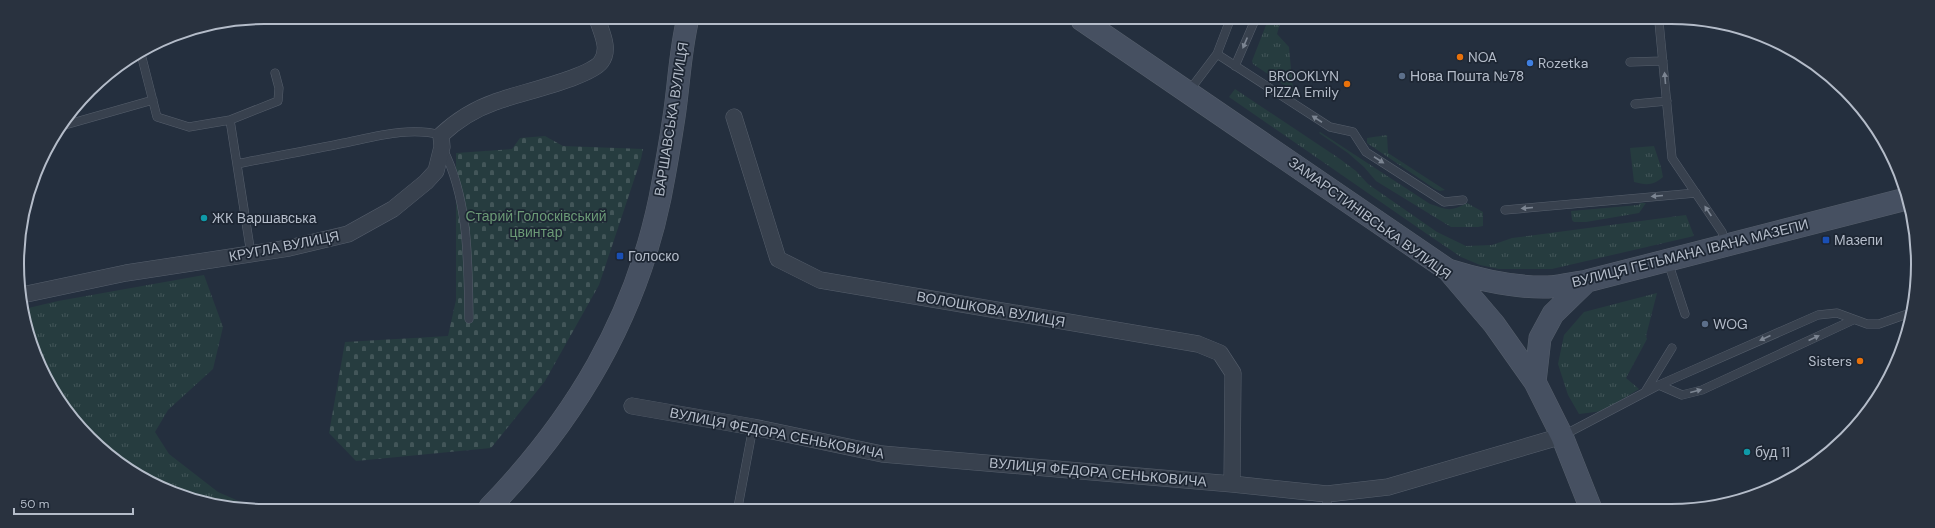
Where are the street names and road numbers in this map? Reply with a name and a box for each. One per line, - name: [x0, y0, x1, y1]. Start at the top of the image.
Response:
- street label: ВАРШАВСЬКА ВУЛИЦЯ: [650, 40, 692, 198]
- street label: ЗАМАРСТИНІВСЬКА ВУЛИЦЯ: [1285, 153, 1455, 283]
- street label: ВУЛИЦЯ ГЕТЬМАНА ІВАНА МАЗЕПИ: [1570, 215, 1810, 291]
- street label: КРУГЛА ВУЛИЦЯ: [227, 226, 341, 266]
- street label: ВОЛОШКОВА ВУЛИЦЯ: [915, 287, 1067, 331]
- street label: ВУЛИЦЯ ФЕДОРА СЕНЬКОВИЧА: [668, 403, 886, 463]
- street label: ВУЛИЦЯ ФЕДОРА СЕНЬКОВИЧА: [988, 454, 1208, 491]

